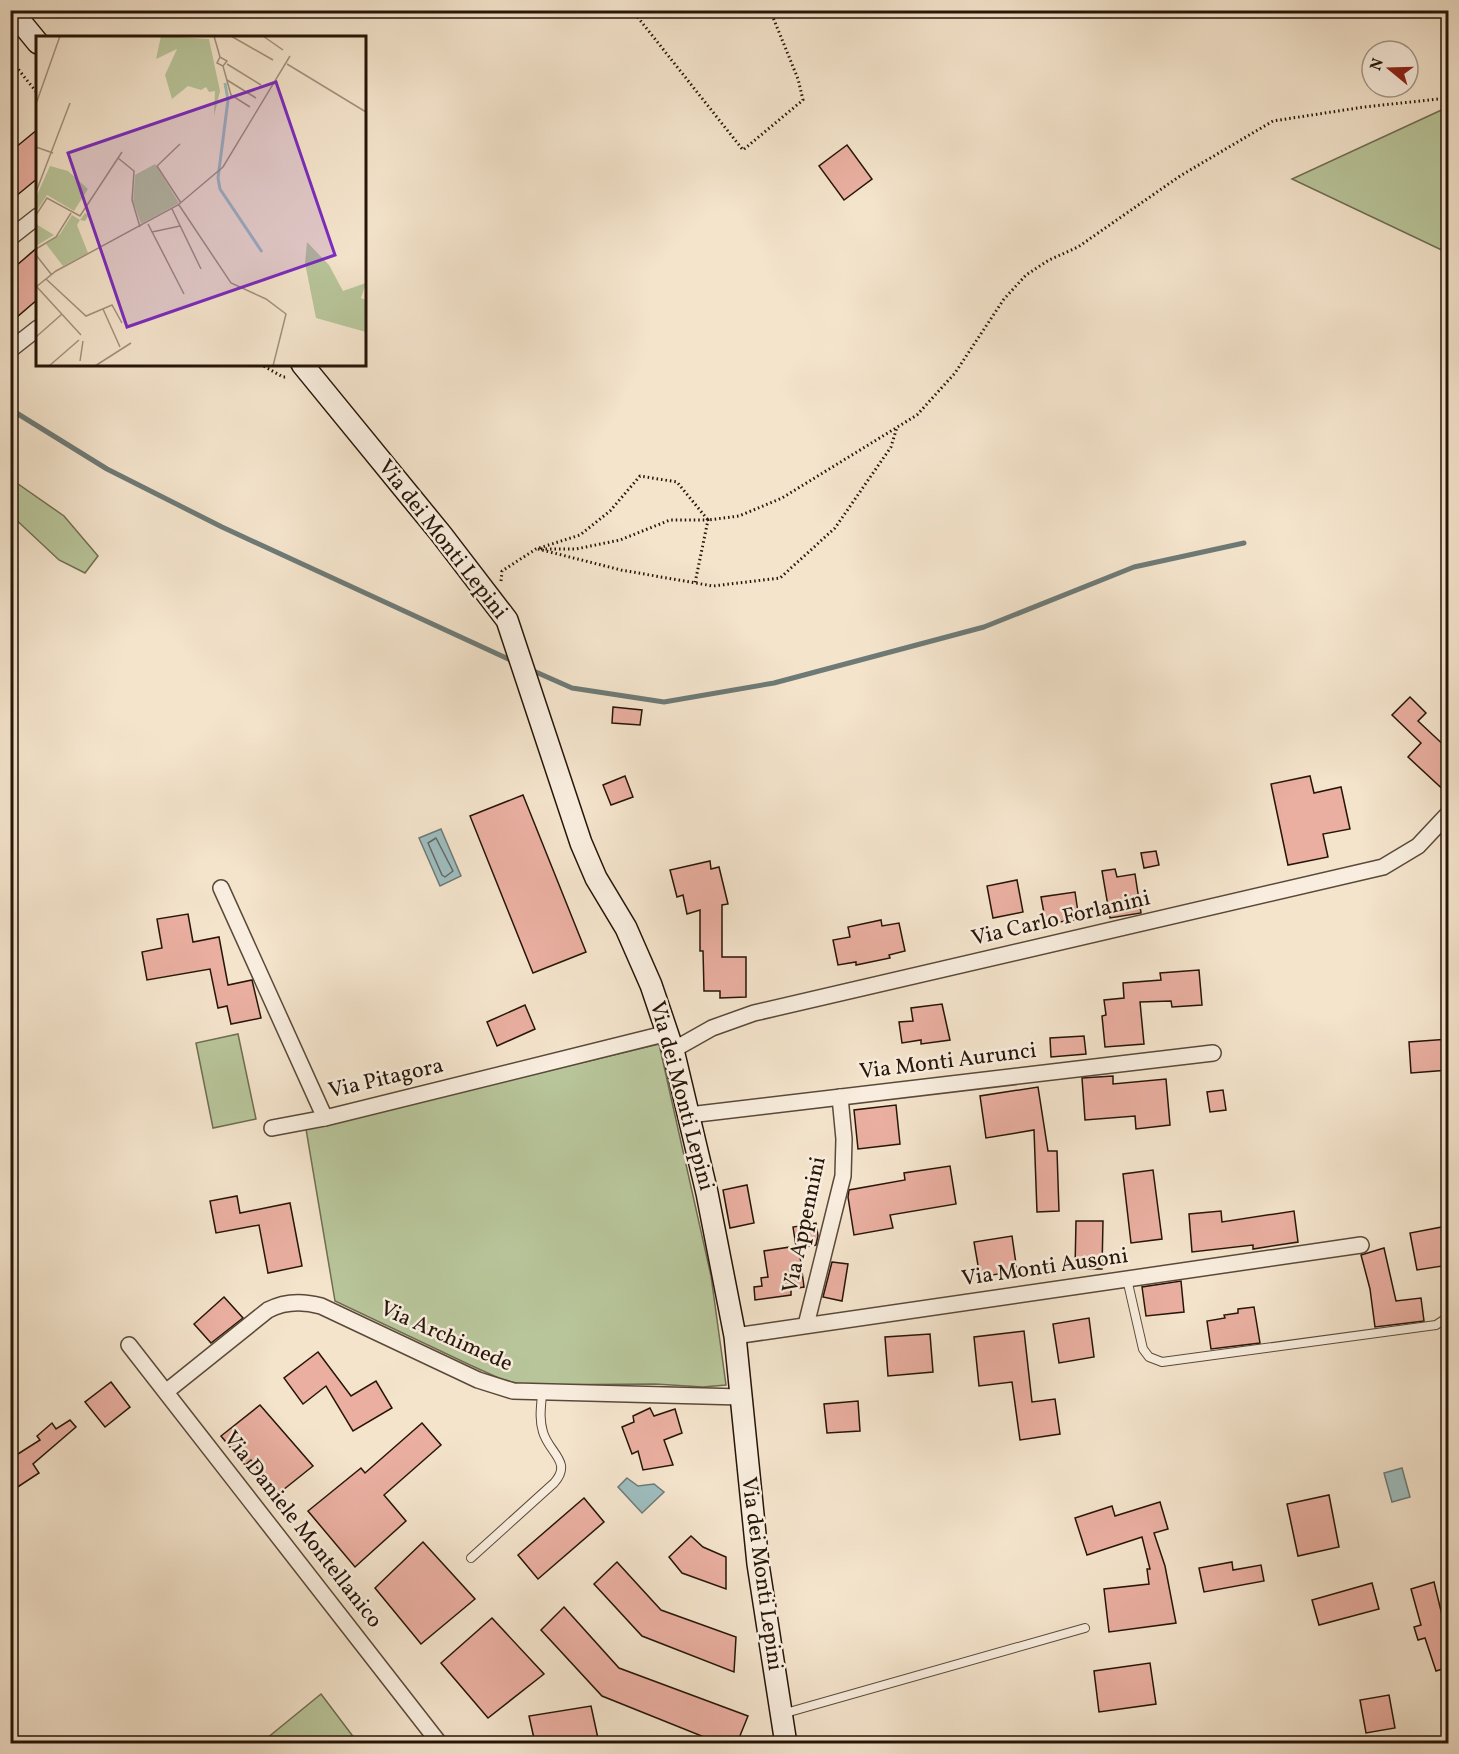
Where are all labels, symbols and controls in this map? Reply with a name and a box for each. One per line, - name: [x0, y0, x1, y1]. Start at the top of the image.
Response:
- inset map: [36, 36, 366, 366]
- north arrow: [1360, 39, 1420, 99]
- text: N: [1365, 55, 1390, 74]
- street label: Via dei Monti Lepini: [370, 454, 514, 626]
- street label: Via Carlo Forlanini: [969, 883, 1153, 955]
- street label: Via dei Monti Lepini: [641, 998, 721, 1194]
- street label: Via Monti Aurunci: [858, 1036, 1038, 1088]
- street label: Via Pitagora: [325, 1051, 447, 1107]
- street label: Via Appennini: [775, 1154, 835, 1296]
- street label: Via Monti Ausoni: [960, 1241, 1130, 1295]
- street label: Via Archimede: [375, 1294, 517, 1380]
- street label: Via Daniele Montellanico: [215, 1425, 389, 1635]
- street label: Via dei Monti Lepini: [732, 1475, 790, 1673]

